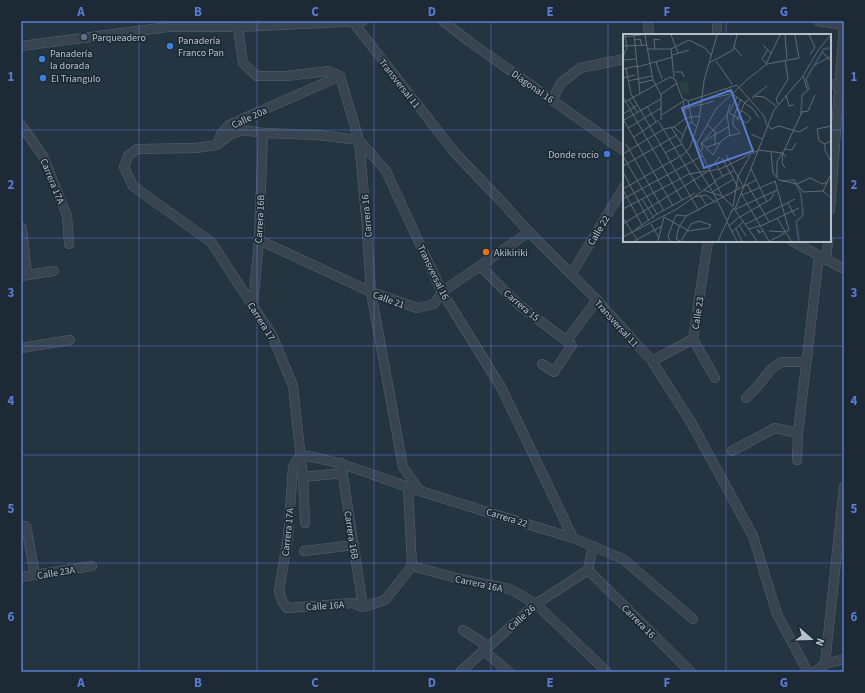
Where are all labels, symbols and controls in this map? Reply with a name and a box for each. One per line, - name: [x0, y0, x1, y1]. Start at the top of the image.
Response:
- text: A: [76, 3, 85, 21]
- text: B: [194, 3, 202, 21]
- text: C: [311, 3, 319, 21]
- text: D: [428, 3, 436, 21]
- text: E: [546, 3, 554, 21]
- text: F: [664, 3, 671, 21]
- text: G: [780, 3, 788, 21]
- place label: Parqueadero: [92, 31, 146, 45]
- marker: Parqueadero: [79, 32, 89, 42]
- place label: Panadería Franco Pan: [178, 34, 224, 60]
- inset map: [623, 34, 831, 242]
- marker: Panadería Franco Pan: [165, 41, 175, 51]
- place label: Panadería la dorada: [50, 47, 92, 73]
- marker: Panadería la dorada: [37, 54, 47, 64]
- street label: Transversal 11: [375, 56, 423, 111]
- street label: Diagonal 16: [508, 67, 557, 107]
- text: 1: [8, 68, 15, 86]
- text: 1: [851, 68, 858, 86]
- place label: El Triangulo: [51, 72, 101, 86]
- marker: El Triangulo: [38, 73, 48, 83]
- street label: Calle 20a: [229, 104, 270, 132]
- place label: Donde rocio: [548, 148, 599, 162]
- marker: Donde rocio: [602, 149, 612, 159]
- street label: Carrera 17A: [37, 156, 68, 207]
- text: 2: [8, 176, 15, 194]
- text: 2: [851, 176, 858, 194]
- street label: Carrera 16B: [252, 194, 268, 244]
- street label: Carrera 16: [358, 194, 376, 238]
- street label: Calle 22: [584, 213, 613, 248]
- street label: Transversal 16: [414, 243, 452, 302]
- place label: Akikiriki: [494, 246, 528, 260]
- marker: Akikiriki: [481, 247, 491, 257]
- text: 3: [8, 284, 15, 302]
- text: 3: [851, 284, 858, 302]
- street label: Carrera 15: [500, 287, 542, 325]
- street label: Calle 21: [371, 288, 406, 312]
- street label: Calle 23: [689, 296, 707, 330]
- street label: Transversal 11: [591, 297, 641, 351]
- street label: Carrera 17: [244, 300, 278, 343]
- text: 4: [8, 392, 15, 410]
- text: 4: [851, 392, 858, 410]
- text: 5: [8, 500, 15, 518]
- text: 5: [851, 500, 858, 518]
- street label: Carrera 22: [484, 505, 529, 531]
- street label: Carrera 17A: [279, 507, 298, 557]
- street label: Carrera 16B: [340, 510, 362, 560]
- street label: Calle 23A: [36, 563, 77, 583]
- street label: Carrera 16A: [454, 572, 504, 596]
- street label: Calle 16A: [306, 598, 345, 614]
- street label: Calle 26: [505, 602, 539, 634]
- street label: Carrera 16: [618, 602, 658, 642]
- text: 6: [8, 608, 15, 626]
- text: 6: [851, 608, 858, 626]
- north arrow: [791, 619, 831, 659]
- text: N: [812, 636, 828, 648]
- text: A: [76, 674, 85, 692]
- text: B: [194, 674, 202, 692]
- text: C: [311, 674, 319, 692]
- text: D: [428, 674, 436, 692]
- text: E: [546, 674, 554, 692]
- text: F: [664, 674, 671, 692]
- text: G: [780, 674, 788, 692]

